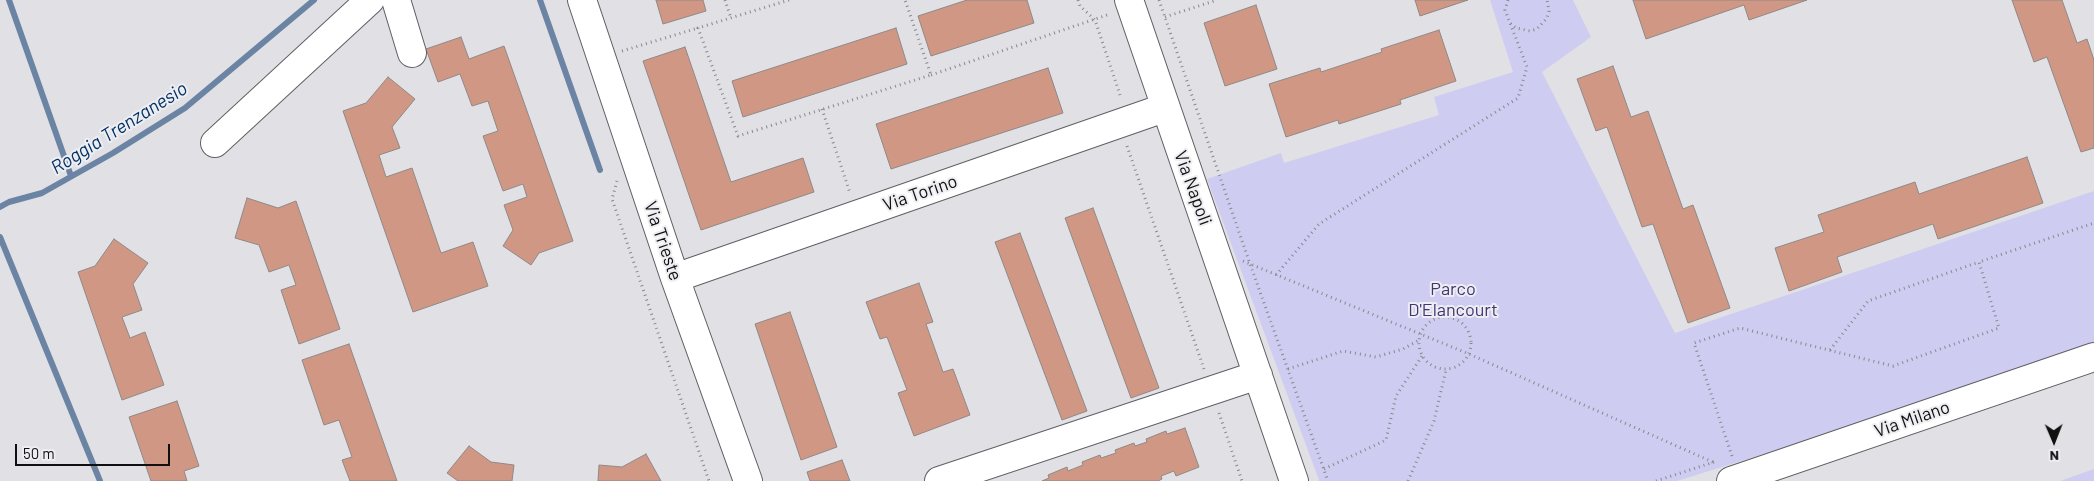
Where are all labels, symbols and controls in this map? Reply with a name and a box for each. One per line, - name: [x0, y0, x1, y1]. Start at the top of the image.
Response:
- water label: Roggia Trenzanesio: [47, 77, 191, 179]
- street label: Via Napoli: [1170, 148, 1216, 228]
- street label: Via Torino: [880, 170, 960, 216]
- street label: Via Trieste: [639, 199, 687, 283]
- park label: Parco D'Elancourt: [1408, 278, 1498, 320]
- street label: Via Milano: [1872, 396, 1952, 442]
- north arrow: [2029, 416, 2079, 466]
- scale bar: [18, 434, 172, 466]
- text: 50 m: [23, 444, 55, 462]
- text: N: [2049, 448, 2059, 465]

